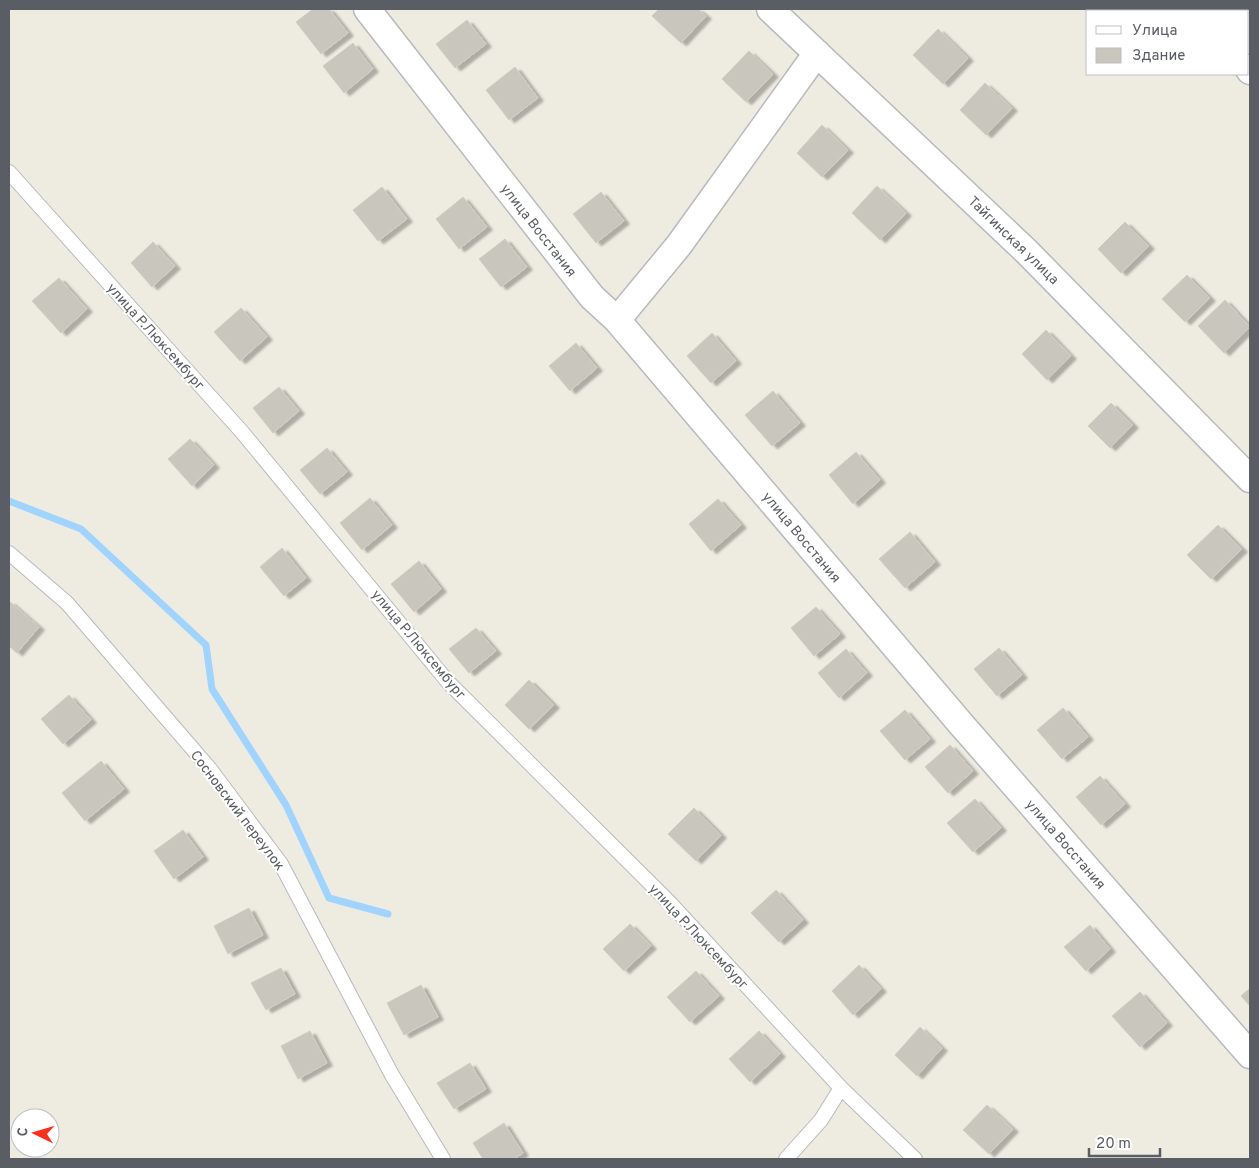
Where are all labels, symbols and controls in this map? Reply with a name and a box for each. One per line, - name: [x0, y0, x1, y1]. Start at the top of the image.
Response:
- legend: [1086, 10, 1249, 75]
- text: Улица: [1132, 22, 1177, 41]
- text: Здание: [1132, 47, 1185, 66]
- street label: улица Восстания: [496, 181, 579, 281]
- street label: Тайгинская улица: [964, 193, 1062, 289]
- street label: улица Р.Люксембург: [102, 280, 207, 394]
- street label: улица Восстания: [758, 489, 844, 587]
- street label: улица Р.Люксембург: [367, 587, 469, 703]
- street label: Сосновский переулок: [186, 747, 288, 874]
- street label: улица Восстания: [1021, 797, 1108, 893]
- street label: улица Р.Люксембург: [645, 881, 751, 993]
- north arrow: [10, 1108, 60, 1158]
- scale bar: [1089, 1126, 1160, 1158]
- text: С: [15, 1127, 32, 1137]
- text: 20 m: [1096, 1135, 1131, 1154]

